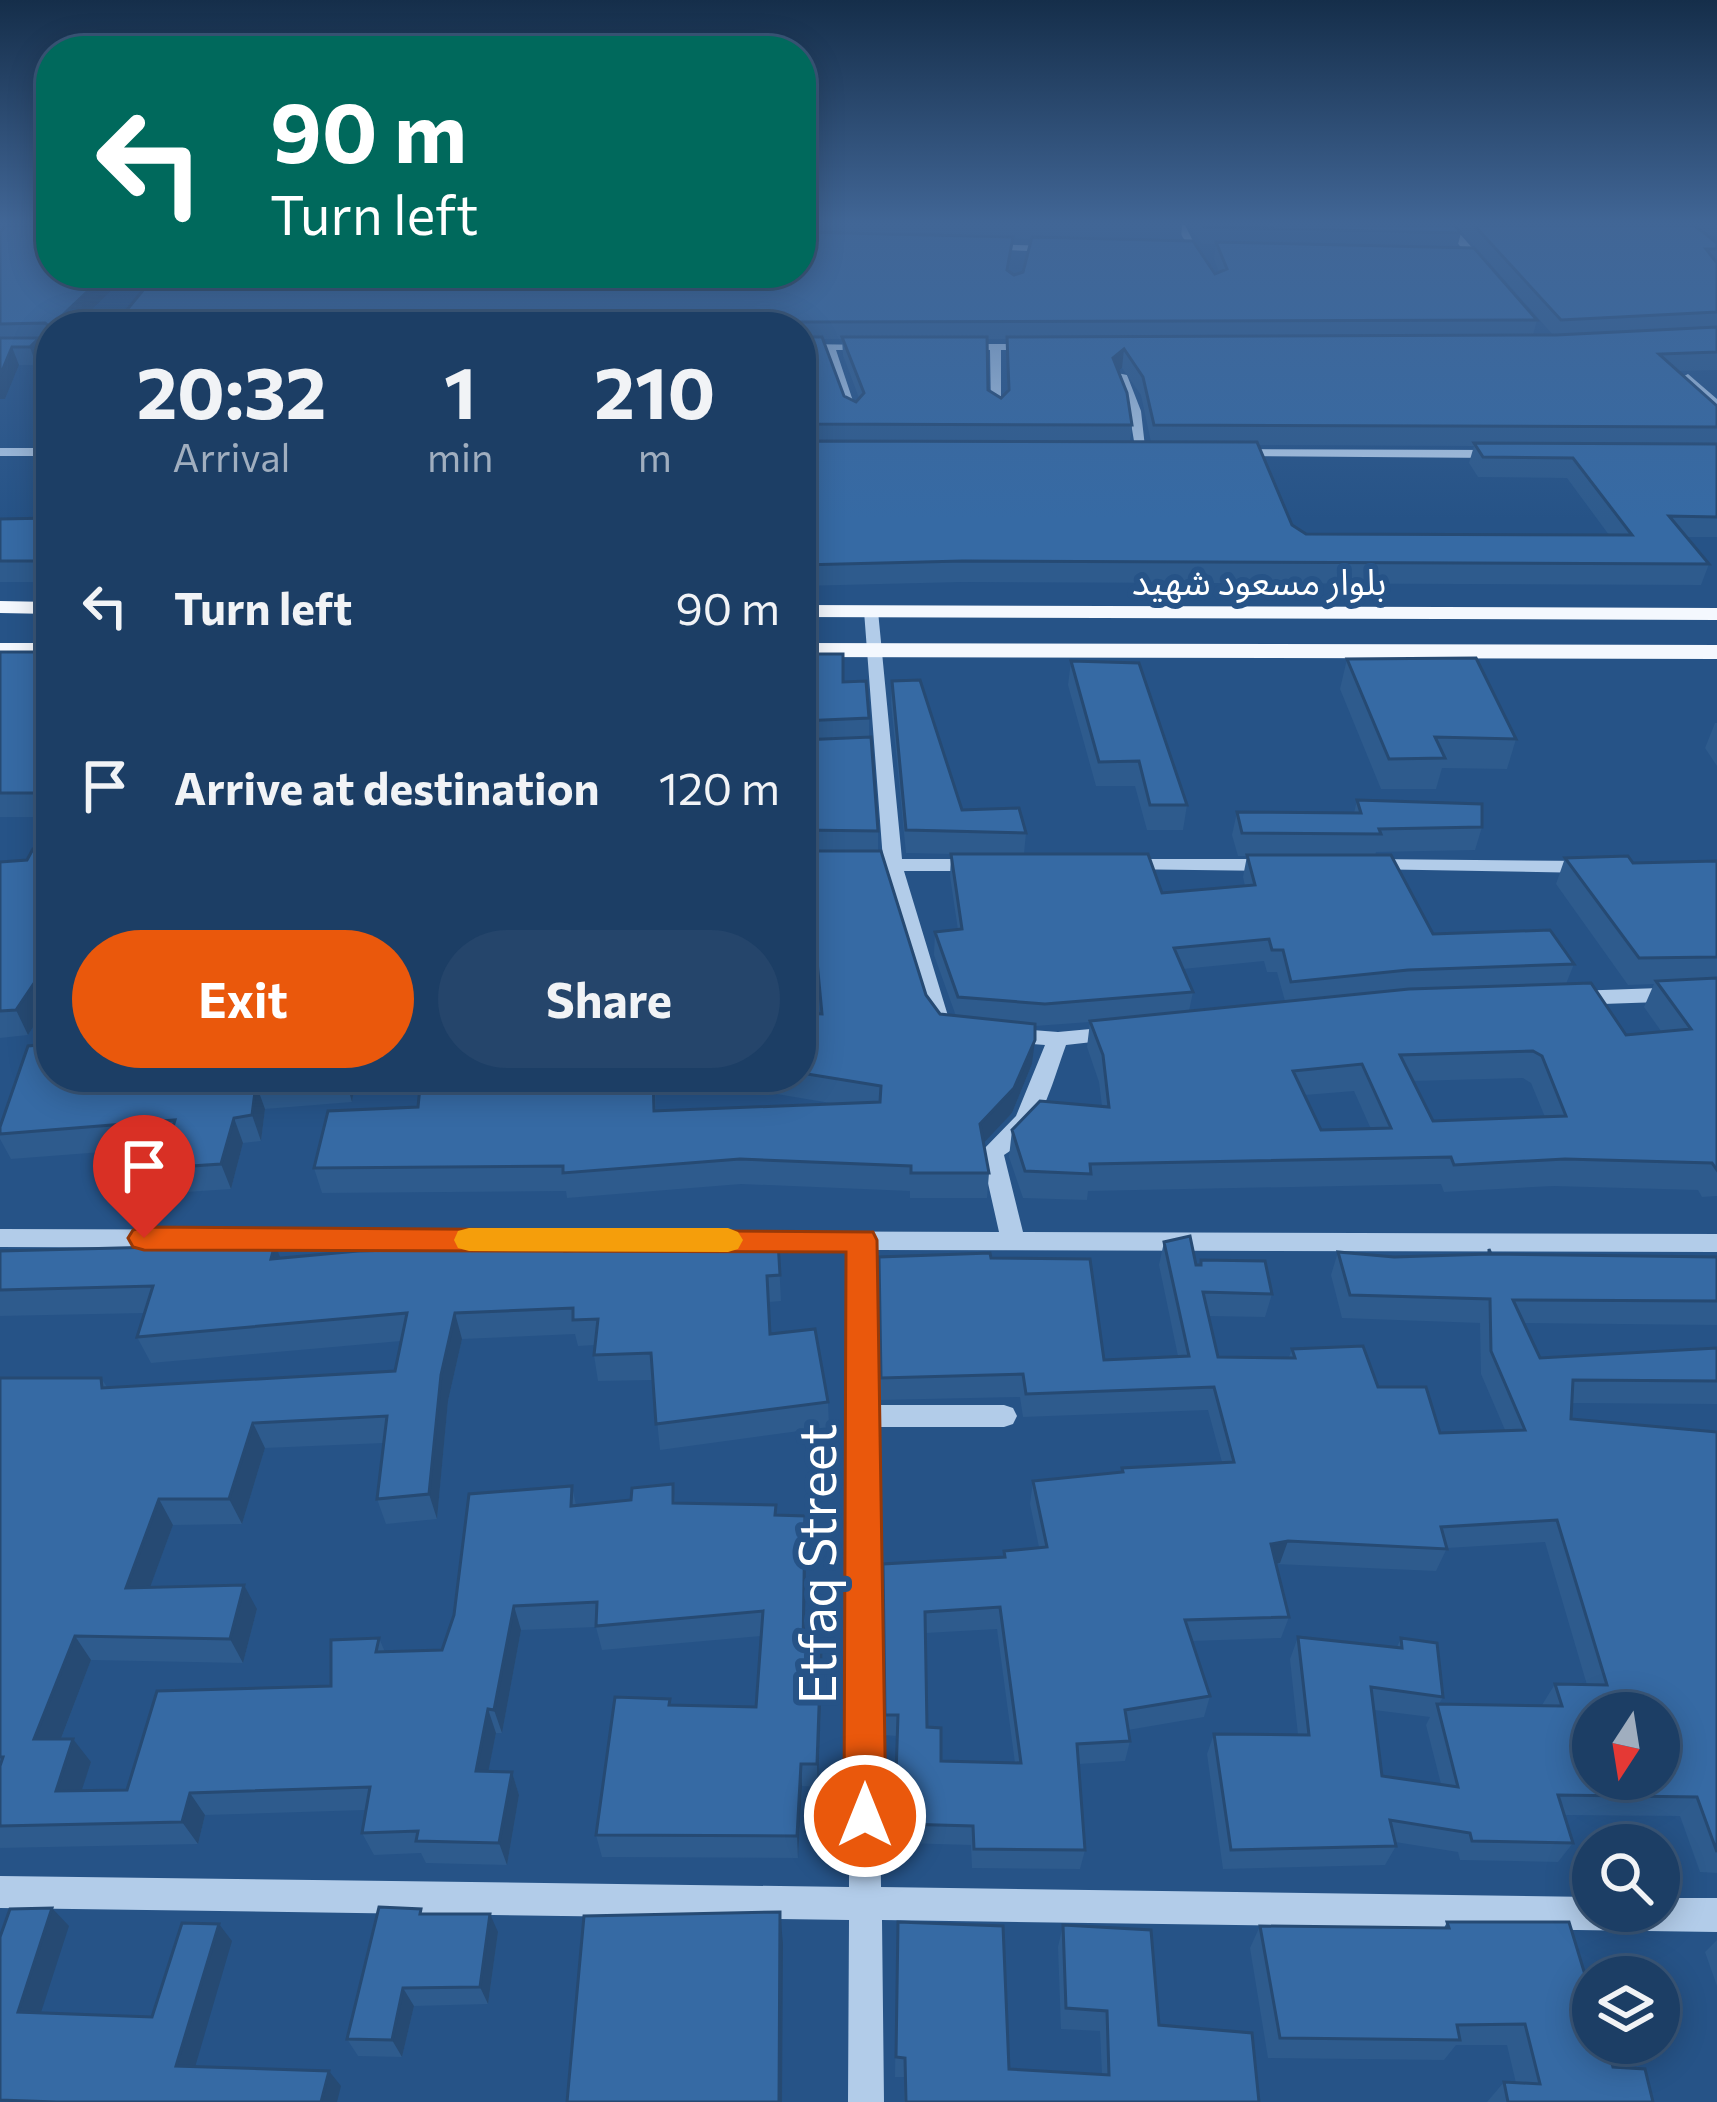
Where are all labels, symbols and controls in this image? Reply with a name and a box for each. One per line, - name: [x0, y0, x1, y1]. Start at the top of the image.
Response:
- text: 90 m: [270, 78, 467, 180]
- icon: left: [72, 84, 228, 240]
- text: Turn left: [270, 180, 478, 246]
- text: 20:32: [137, 346, 326, 434]
- text: 1: [444, 346, 477, 434]
- text: 210: [594, 346, 715, 434]
- text: Arrival: [173, 432, 291, 480]
- text: min: [427, 432, 493, 480]
- text: m: [638, 432, 672, 480]
- street label: بلوار مسعود شهید: [1132, 558, 1386, 604]
- icon: left: [72, 573, 138, 639]
- text: Turn left: [174, 579, 352, 634]
- text: 90 m: [675, 579, 780, 634]
- icon: arrive: [72, 753, 138, 819]
- text: Arrive at destination: [174, 759, 600, 814]
- text: 120 m: [659, 759, 780, 814]
- button: Exit: [72, 930, 414, 1068]
- button: Share: [438, 930, 780, 1068]
- pin: [93, 1115, 195, 1238]
- icon: arrive: [111, 1133, 177, 1199]
- street label: Etfaq Street: [784, 1424, 847, 1704]
- north arrow: [1572, 1692, 1680, 1800]
- map controls: [1572, 1692, 1680, 2064]
- position arrow: [802, 1753, 928, 1879]
- button: search: [1572, 1824, 1680, 1932]
- button: layers: [1572, 1956, 1680, 2064]

